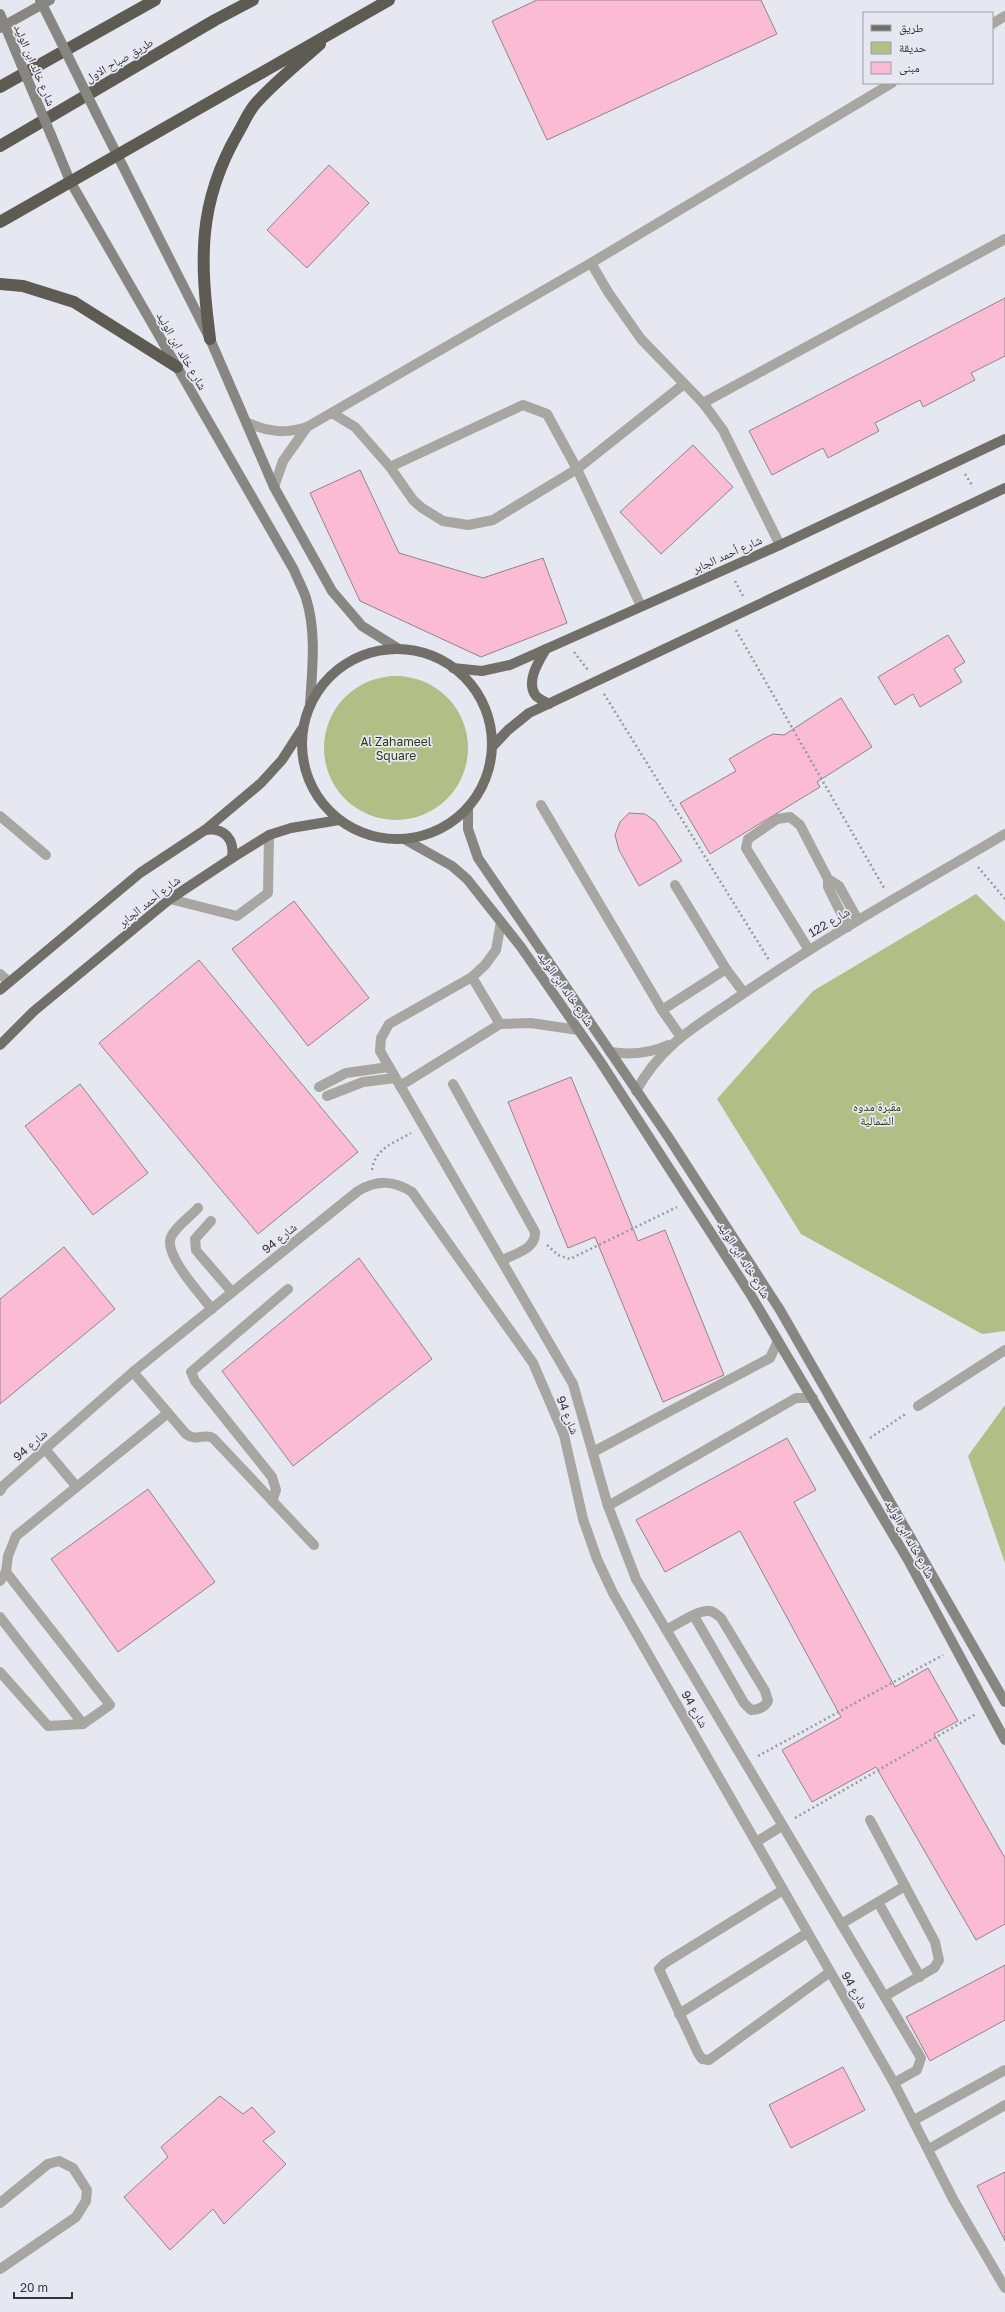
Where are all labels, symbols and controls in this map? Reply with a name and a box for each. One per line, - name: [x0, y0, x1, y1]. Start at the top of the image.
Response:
- legend: [863, 12, 993, 84]
- text: طريق: [899, 20, 924, 35]
- street label: شارع خالد ابن الوليد: [10, 22, 59, 109]
- street label: طريق صباح الاول: [82, 34, 156, 86]
- text: حديقة: [899, 40, 927, 55]
- text: مبنى: [899, 60, 920, 75]
- street label: شارع خالد ابن الوليد: [153, 309, 210, 393]
- street label: شارع أحمد الجابر: [689, 532, 765, 577]
- park label: Al Zahameel Square: [360, 734, 432, 763]
- street label: شارع أحمد الجابر: [114, 872, 184, 931]
- street label: شارع 122: [806, 904, 853, 941]
- street label: شارع خالد ابن الوليد: [534, 949, 597, 1030]
- park label: مقبرة مدوه الشمالية: [853, 1099, 901, 1128]
- street label: شارع 94: [259, 1219, 300, 1257]
- street label: شارع خالد ابن الوليد: [714, 1219, 774, 1302]
- street label: شارع 94: [553, 1393, 583, 1437]
- street label: شارع 94: [10, 1426, 51, 1465]
- street label: شارع خالد ابن الوليد: [881, 1497, 938, 1581]
- street label: شارع 94: [678, 1688, 712, 1731]
- street label: شارع 94: [838, 1969, 872, 2012]
- scale bar: [14, 2274, 72, 2300]
- text: 20 m: [20, 2280, 48, 2295]

